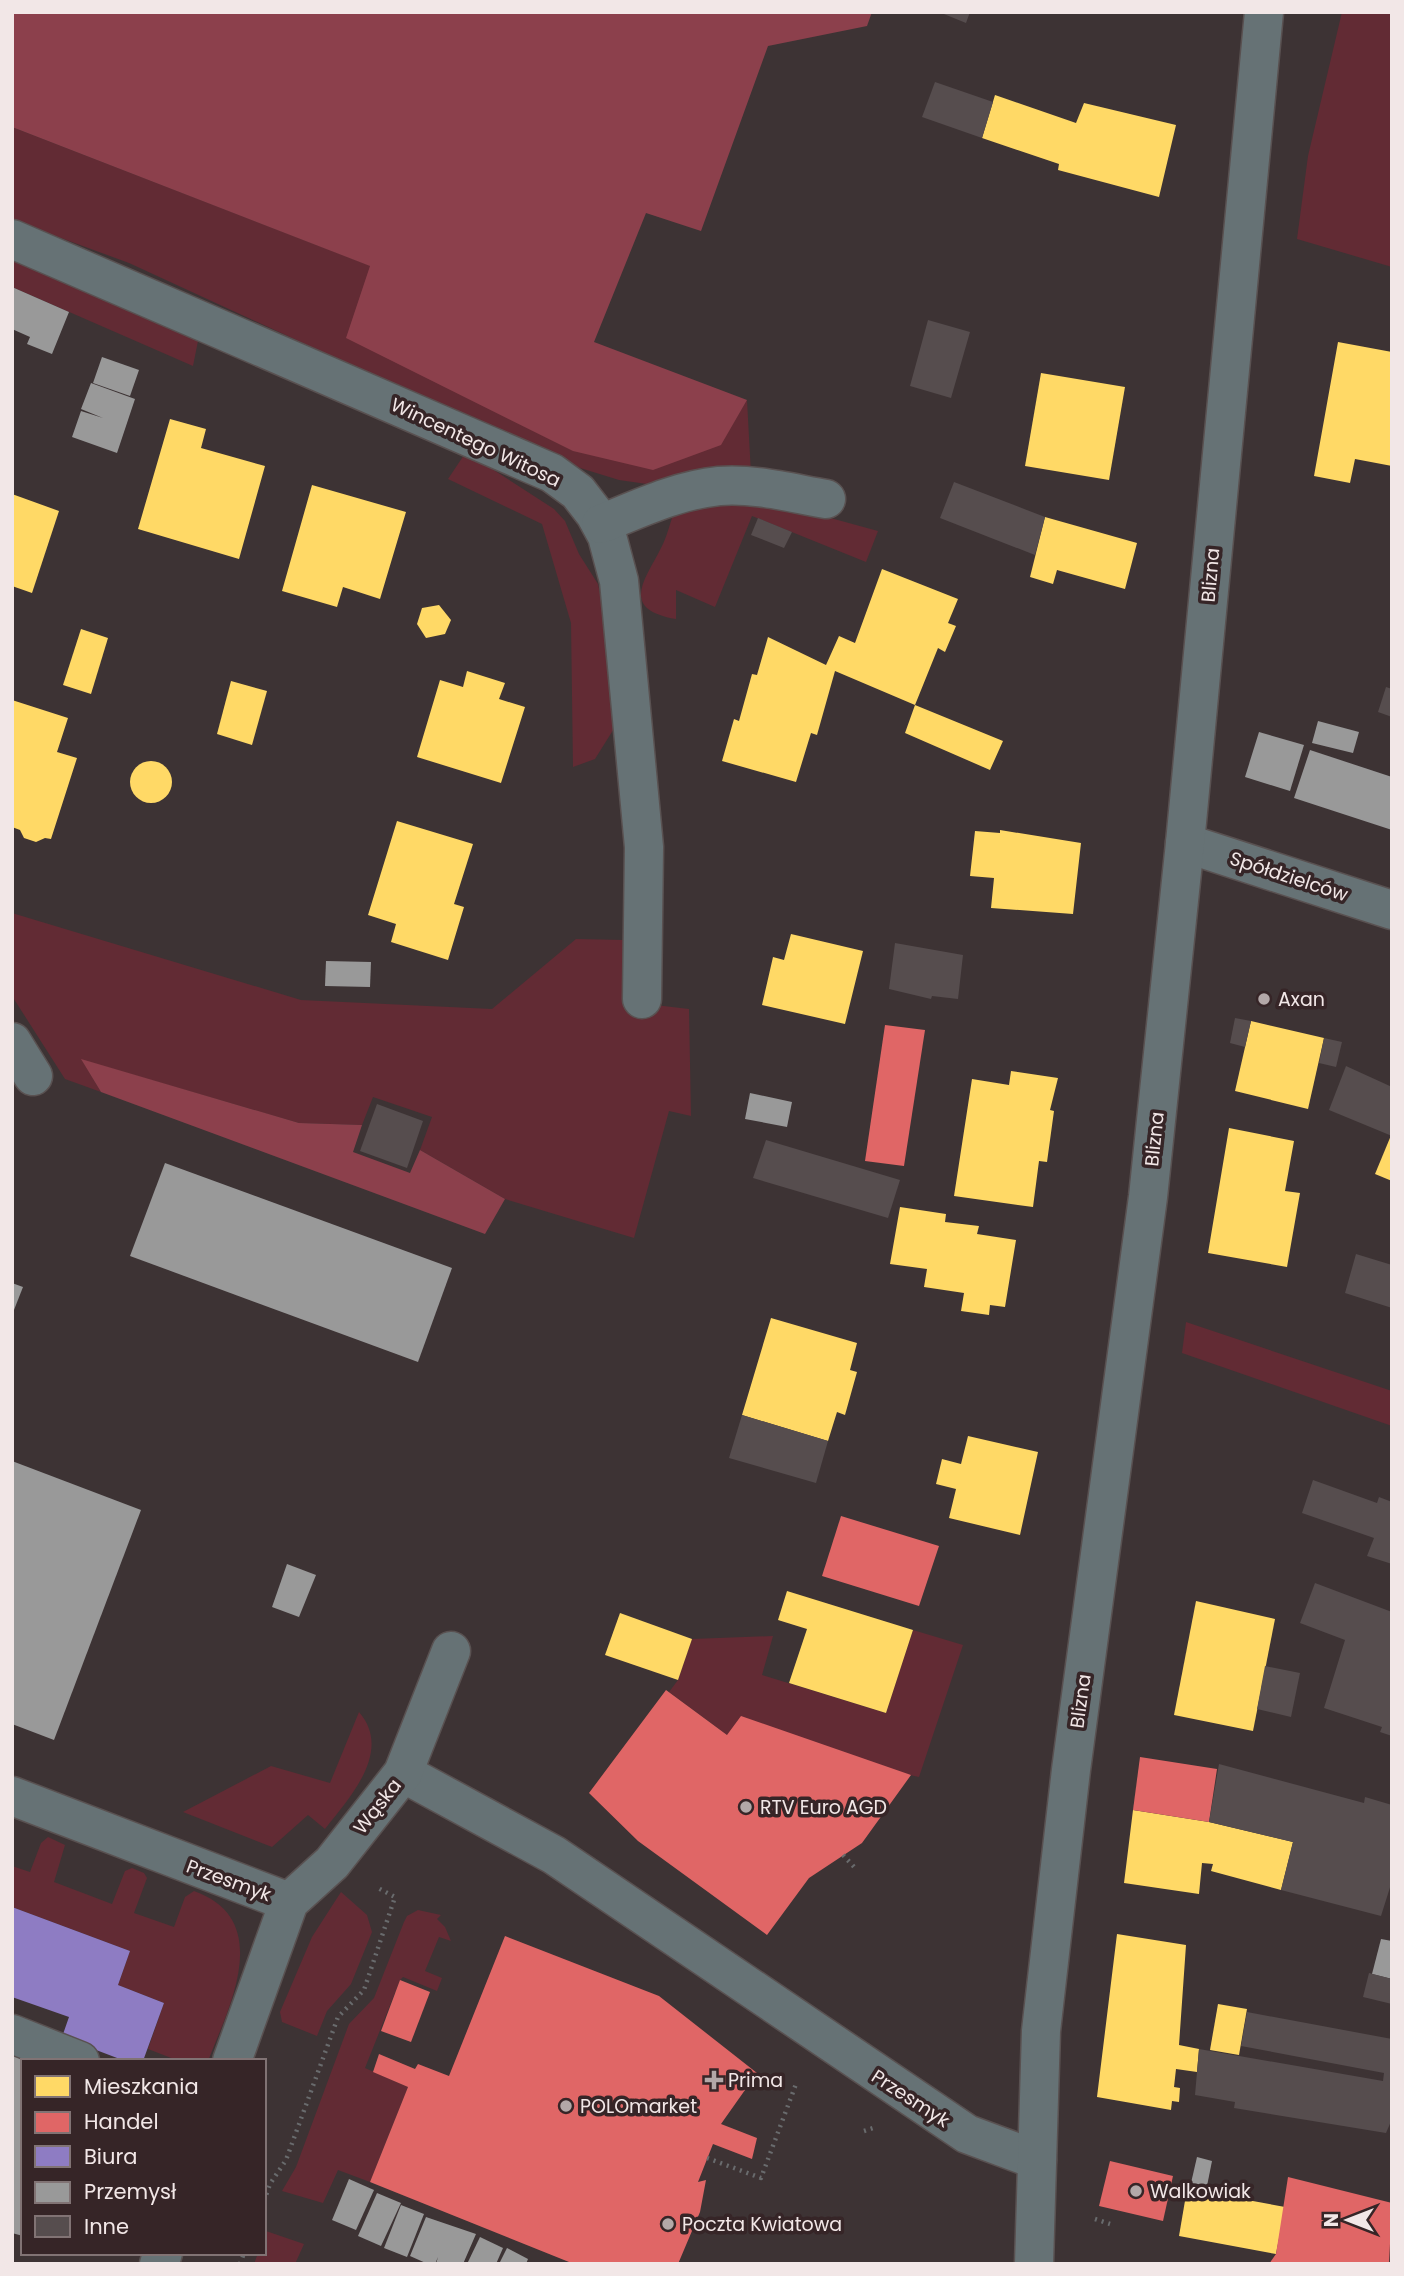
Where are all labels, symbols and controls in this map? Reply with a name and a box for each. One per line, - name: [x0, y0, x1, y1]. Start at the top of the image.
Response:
- street label: Wincentego Witosa: [386, 391, 565, 494]
- street label: Blizna: [1195, 547, 1226, 603]
- street label: Spółdzielców: [1226, 845, 1352, 908]
- place label: Axan: [1278, 986, 1325, 1013]
- marker: Axan: [1256, 991, 1272, 1007]
- street label: Blizna: [1138, 1110, 1171, 1168]
- street label: Blizna: [1063, 1672, 1098, 1730]
- street label: Wąska: [347, 1773, 408, 1840]
- place label: RTV Euro AGD: [760, 1794, 887, 1821]
- marker: RTV Euro AGD: [738, 1799, 754, 1815]
- street label: Przesmyk: [183, 1853, 275, 1908]
- legend: [21, 2059, 266, 2255]
- street label: Przesmyk: [866, 2063, 955, 2134]
- place label: Prima: [728, 2067, 783, 2094]
- text: Mieszkania: [84, 2072, 199, 2101]
- marker: Prima: [706, 2072, 722, 2088]
- place label: POLOmarket: [580, 2093, 697, 2120]
- marker: POLOmarket: [558, 2098, 574, 2114]
- text: Handel: [84, 2107, 159, 2136]
- text: Biura: [84, 2142, 138, 2171]
- text: Przemysł: [84, 2177, 177, 2206]
- place label: Walkowiak: [1150, 2178, 1251, 2205]
- marker: Walkowiak: [1128, 2183, 1144, 2199]
- north arrow: [1313, 2185, 1383, 2255]
- place label: Poczta Kwiatowa: [682, 2211, 842, 2238]
- text: Inne: [84, 2212, 129, 2241]
- text: N: [1318, 2213, 1345, 2227]
- marker: Poczta Kwiatowa: [660, 2216, 676, 2232]

